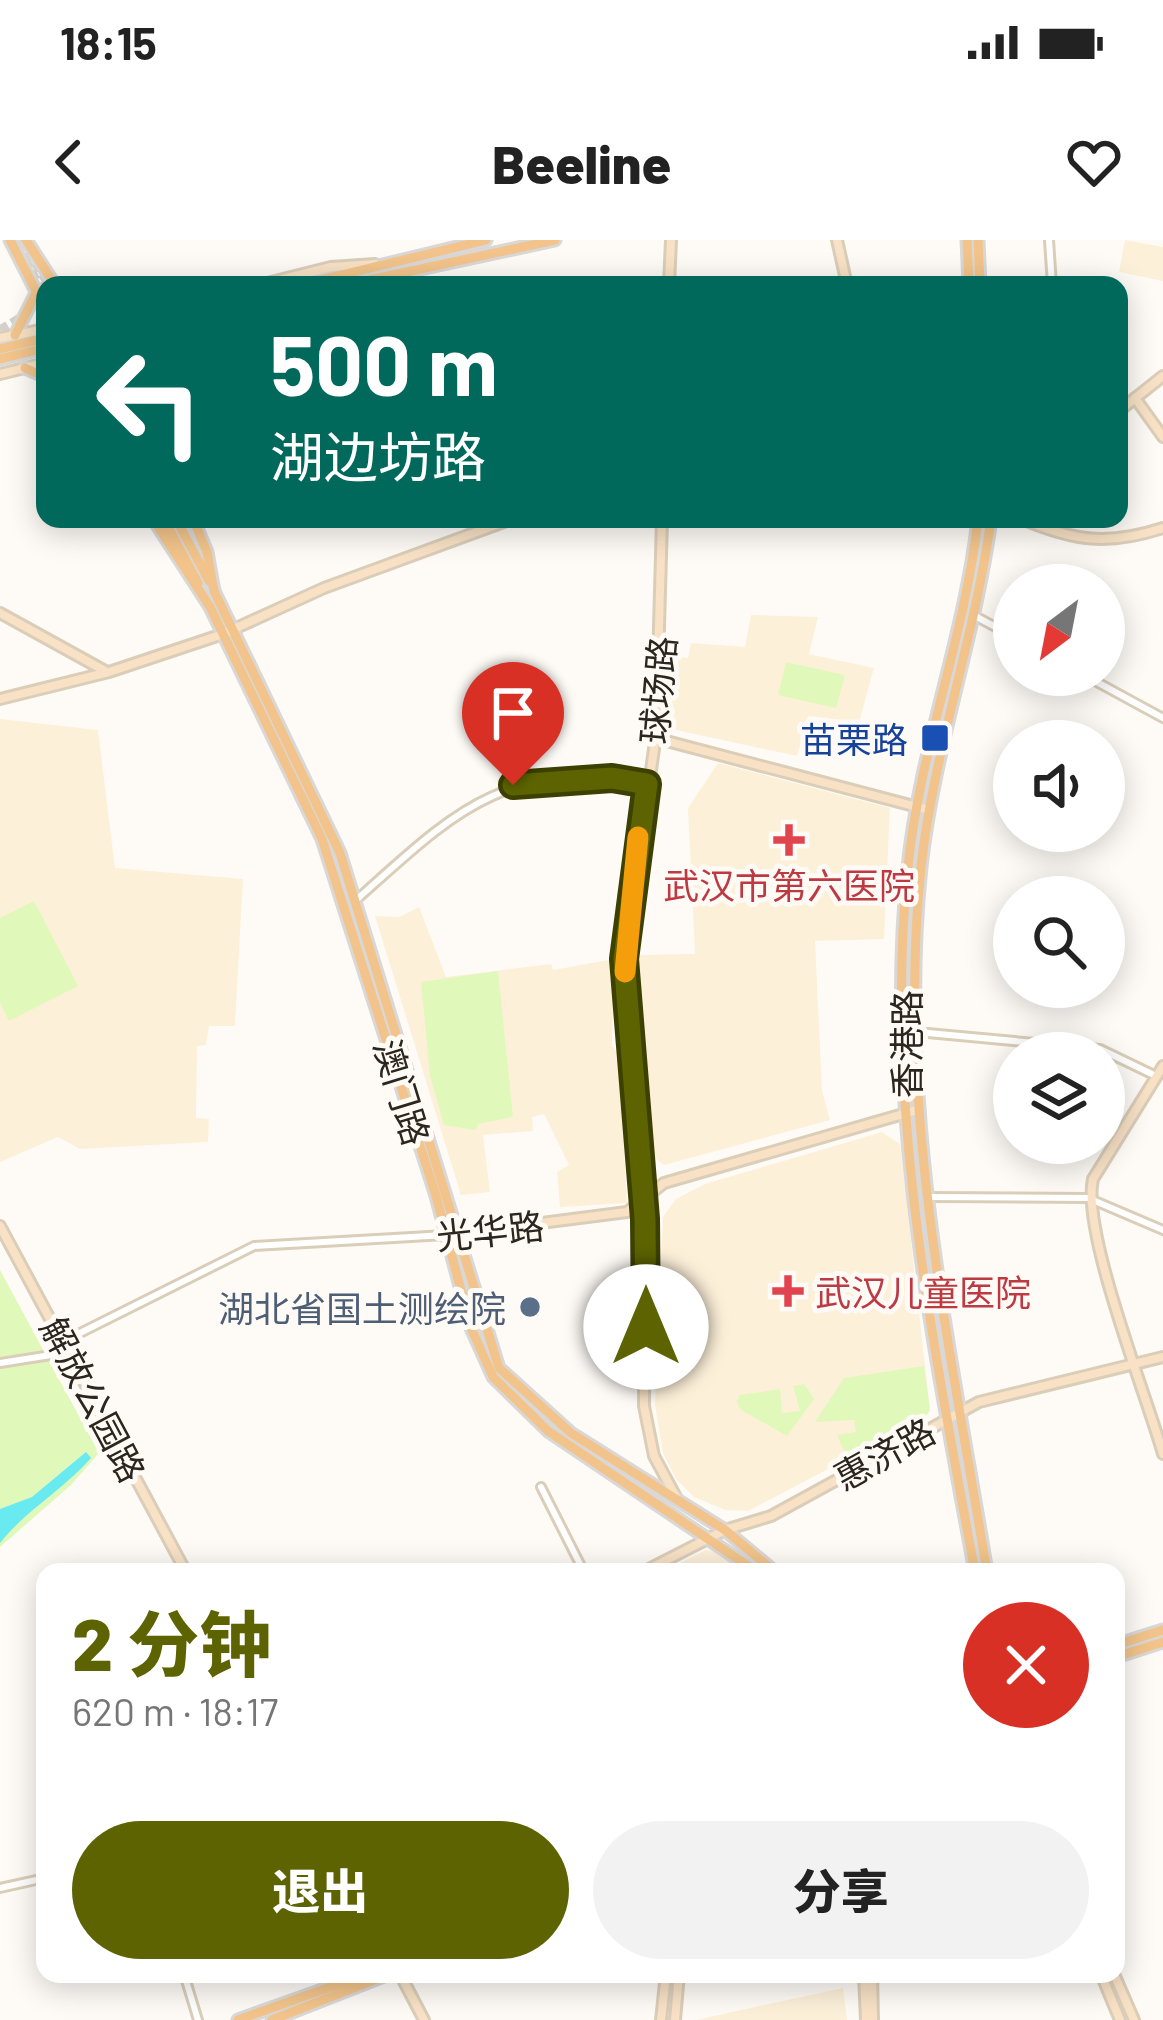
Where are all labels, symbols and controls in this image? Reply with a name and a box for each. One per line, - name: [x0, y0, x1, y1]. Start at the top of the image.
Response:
- text: 18:15: [60, 15, 157, 69]
- icon: back: [36, 129, 102, 195]
- icon: heart: [1061, 129, 1127, 195]
- text: Beeline: [492, 130, 671, 195]
- text: 500 m: [270, 312, 498, 413]
- icon: left: [72, 324, 228, 480]
- text: 湖边坊路: [270, 423, 486, 488]
- north arrow: [993, 564, 1125, 696]
- map controls: [993, 564, 1125, 1164]
- street label: 球场路: [631, 634, 683, 746]
- pin: [462, 662, 564, 785]
- icon: arrive: [480, 680, 546, 746]
- place label: 苗栗路: [800, 717, 908, 760]
- button: sound: [993, 720, 1125, 852]
- marker: 苗栗路: [919, 722, 951, 754]
- marker: 武汉市第六医院: [773, 824, 805, 856]
- place label: 武汉市第六医院: [663, 863, 915, 906]
- button: search: [993, 876, 1125, 1008]
- street label: 香港路: [884, 990, 927, 1098]
- button: layers: [993, 1032, 1125, 1164]
- street label: 澳门路: [367, 1034, 439, 1150]
- street label: 光华路: [434, 1203, 546, 1257]
- position arrow: [583, 1264, 709, 1390]
- place label: 武汉儿童医院: [815, 1270, 1031, 1313]
- marker: 武汉儿童医院: [772, 1275, 804, 1307]
- place label: 湖北省国土测绘院: [218, 1286, 506, 1329]
- marker: 湖北省国土测绘院: [517, 1294, 543, 1320]
- street label: 解放公园路: [33, 1309, 155, 1489]
- street label: 惠济路: [826, 1408, 942, 1498]
- text: 2 分钟: [72, 1599, 271, 1685]
- button: close: [963, 1602, 1089, 1728]
- text: 620 m · 18:17: [72, 1687, 278, 1734]
- button: 退出: [72, 1821, 569, 1959]
- button: 分享: [593, 1821, 1089, 1959]

